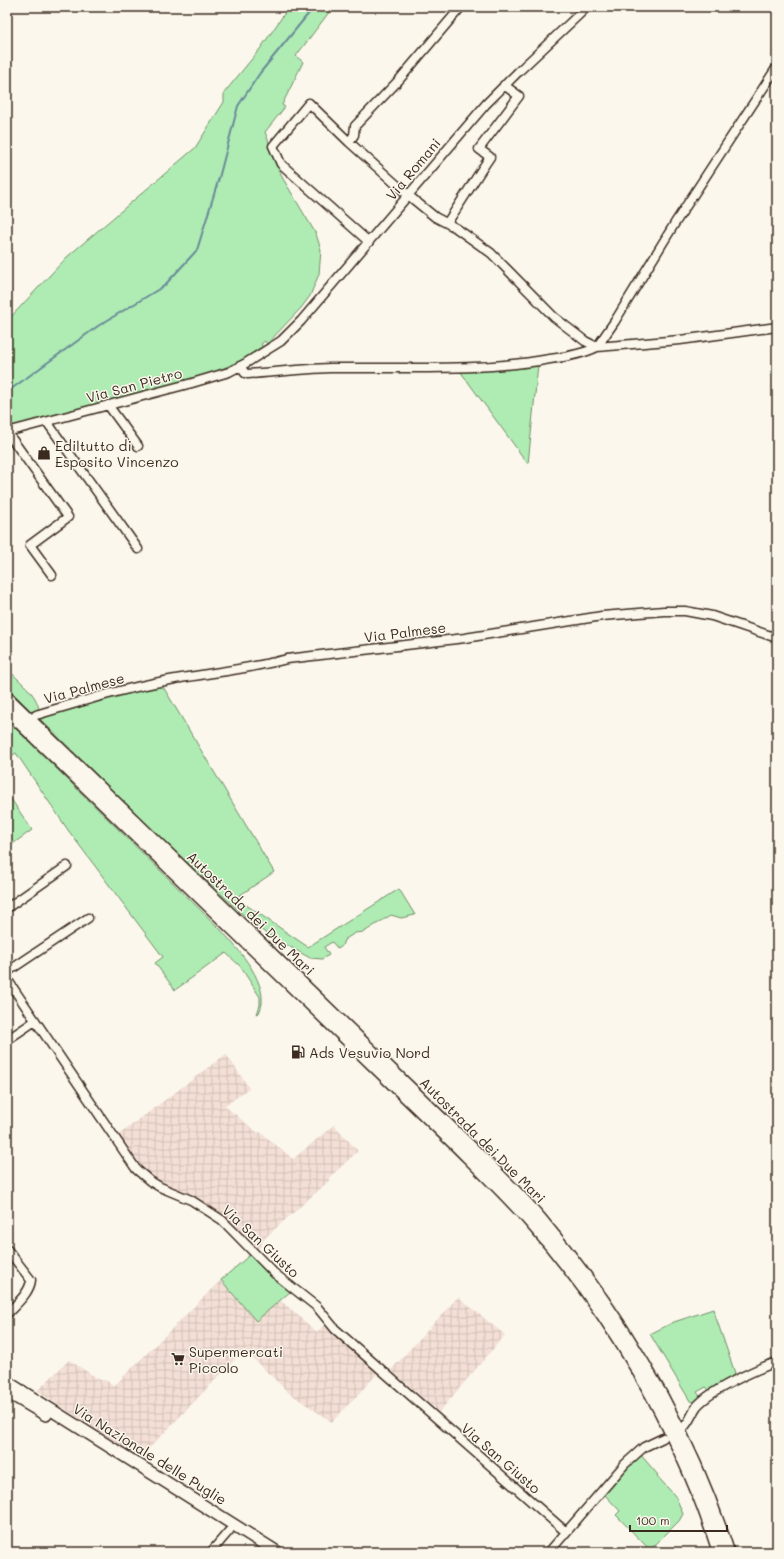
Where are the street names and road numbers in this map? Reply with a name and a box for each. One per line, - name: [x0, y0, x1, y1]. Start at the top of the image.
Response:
- street label: Via Romani: [381, 134, 445, 204]
- street label: Via San Pietro: [84, 363, 184, 407]
- street label: Via Palmese: [363, 618, 447, 646]
- street label: Via Palmese: [42, 668, 126, 708]
- street label: Autostrada dei Due Mari: [183, 847, 319, 979]
- street label: Autostrada dei Due Mari: [416, 1073, 550, 1207]
- street label: Via San Giusto: [218, 1200, 304, 1282]
- street label: Via Nazionale delle Puglie: [70, 1399, 230, 1509]
- street label: Via San Giusto: [457, 1418, 545, 1498]

